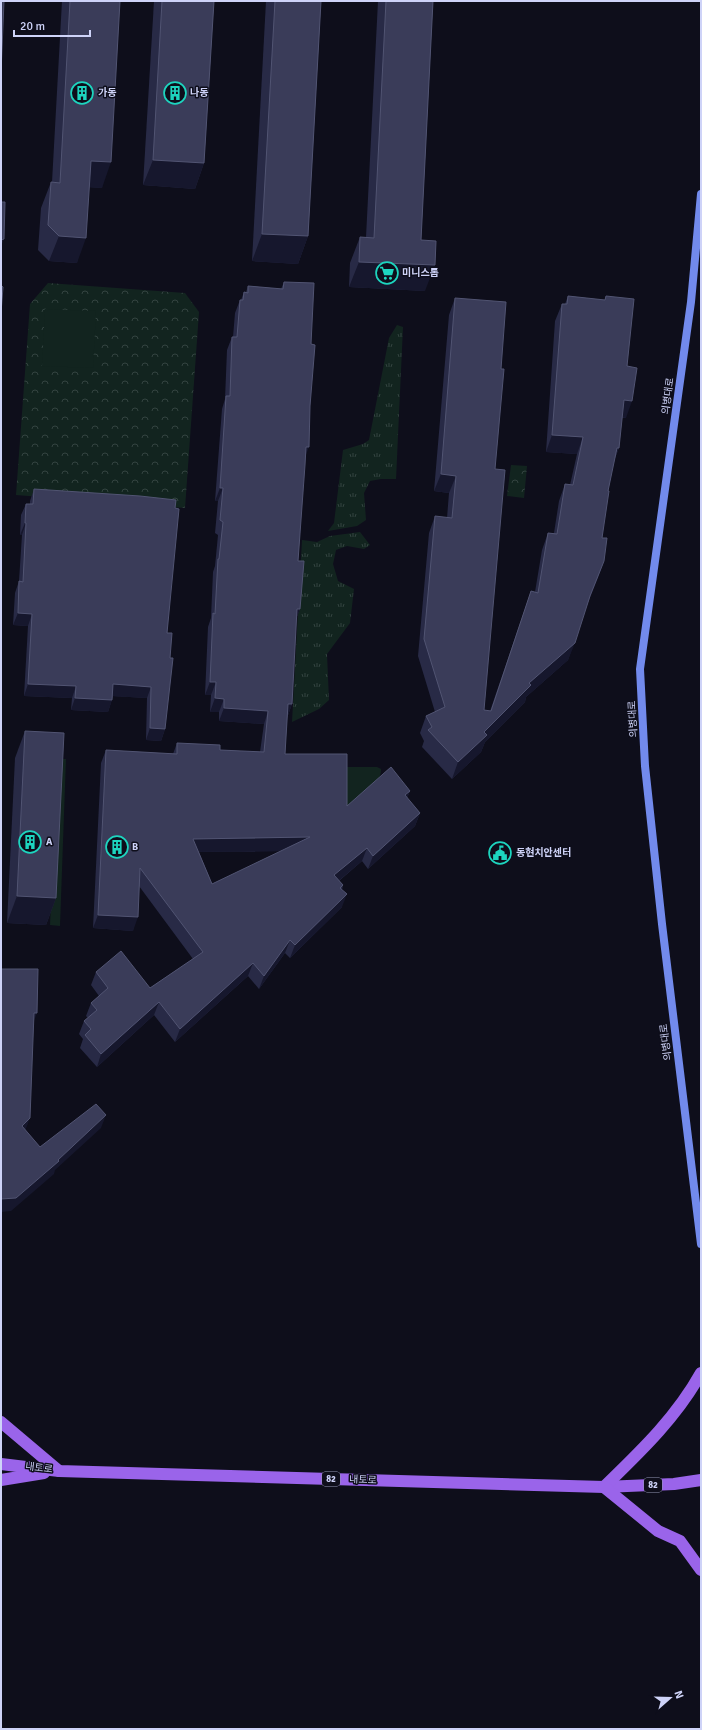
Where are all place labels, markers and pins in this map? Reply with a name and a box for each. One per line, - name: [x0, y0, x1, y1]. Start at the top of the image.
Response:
- building icon: 가동: [69, 80, 95, 106]
- building icon: 나동: [162, 80, 188, 106]
- place label: 가동: [98, 87, 116, 99]
- place label: 나동: [190, 87, 208, 99]
- supermarket icon: 미니스톱: [374, 260, 400, 286]
- place label: 미니스톱: [402, 267, 439, 279]
- building icon: A: [17, 829, 43, 855]
- building icon: B: [104, 834, 130, 860]
- place label: A: [46, 836, 53, 848]
- public building icon: 동현치안센터: [487, 840, 513, 866]
- place label: B: [132, 841, 138, 853]
- place label: 동현치안센터: [516, 846, 571, 859]

